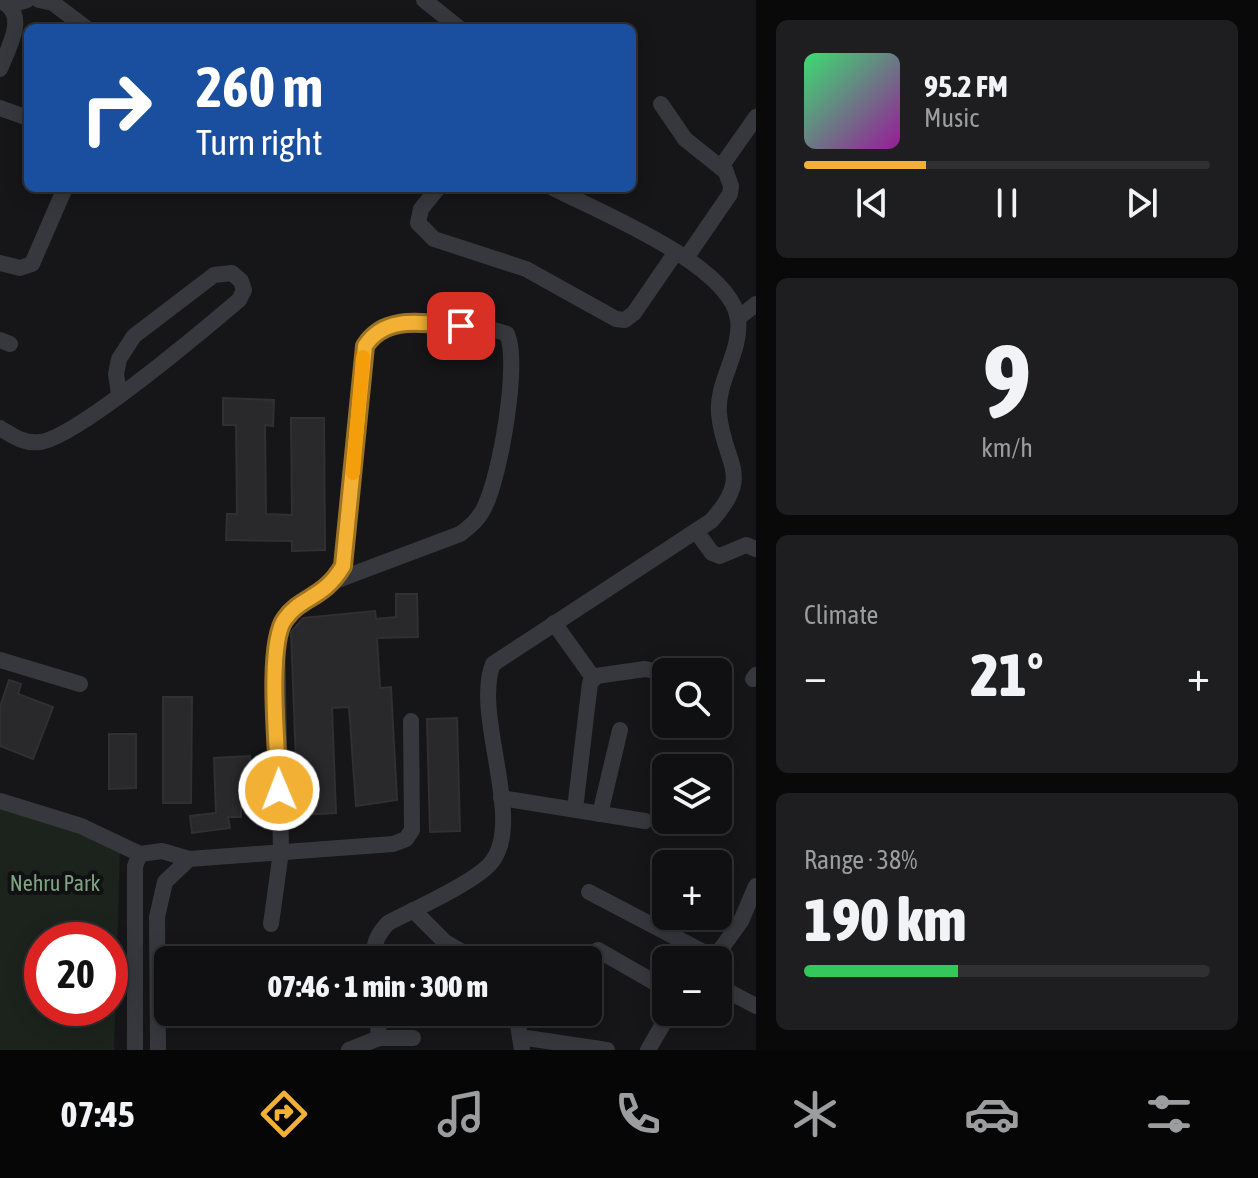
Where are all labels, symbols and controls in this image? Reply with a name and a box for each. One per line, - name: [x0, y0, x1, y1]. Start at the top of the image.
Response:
- text: 260 m: [196, 55, 323, 119]
- icon: right: [64, 56, 168, 160]
- text: 95.2 FM: [924, 69, 1008, 103]
- text: Music: [924, 103, 979, 133]
- text: Turn right: [196, 121, 323, 163]
- icon: previous: [850, 181, 894, 225]
- icon: pause: [985, 181, 1029, 225]
- icon: next: [1120, 181, 1164, 225]
- pin: [427, 292, 495, 360]
- icon: arrive: [439, 304, 483, 348]
- text: 9: [983, 321, 1031, 440]
- text: km/h: [981, 433, 1033, 463]
- text: Climate: [804, 600, 878, 630]
- text: 21°: [971, 640, 1043, 709]
- text: −: [804, 650, 827, 700]
- text: +: [1187, 650, 1210, 700]
- map controls: [652, 658, 732, 1026]
- button: search: [652, 658, 732, 738]
- position arrow: [237, 748, 321, 832]
- button: layers: [652, 754, 732, 834]
- text: Range · 38%: [804, 845, 917, 875]
- button: +: [652, 850, 732, 930]
- park label: Nehru Park: [10, 870, 101, 896]
- text: 190 km: [804, 885, 966, 954]
- speed limit sign: 20: [24, 922, 128, 1026]
- button: −: [652, 946, 732, 1026]
- text: 07:46 · 1 min · 300 m: [268, 969, 488, 1003]
- icon: directions: [256, 1086, 312, 1142]
- icon: music: [433, 1086, 489, 1142]
- icon: phone: [610, 1086, 666, 1142]
- icon: climate: [787, 1086, 843, 1142]
- icon: car: [964, 1086, 1020, 1142]
- icon: filters: [1141, 1086, 1197, 1142]
- text: 07:45: [61, 1093, 135, 1135]

